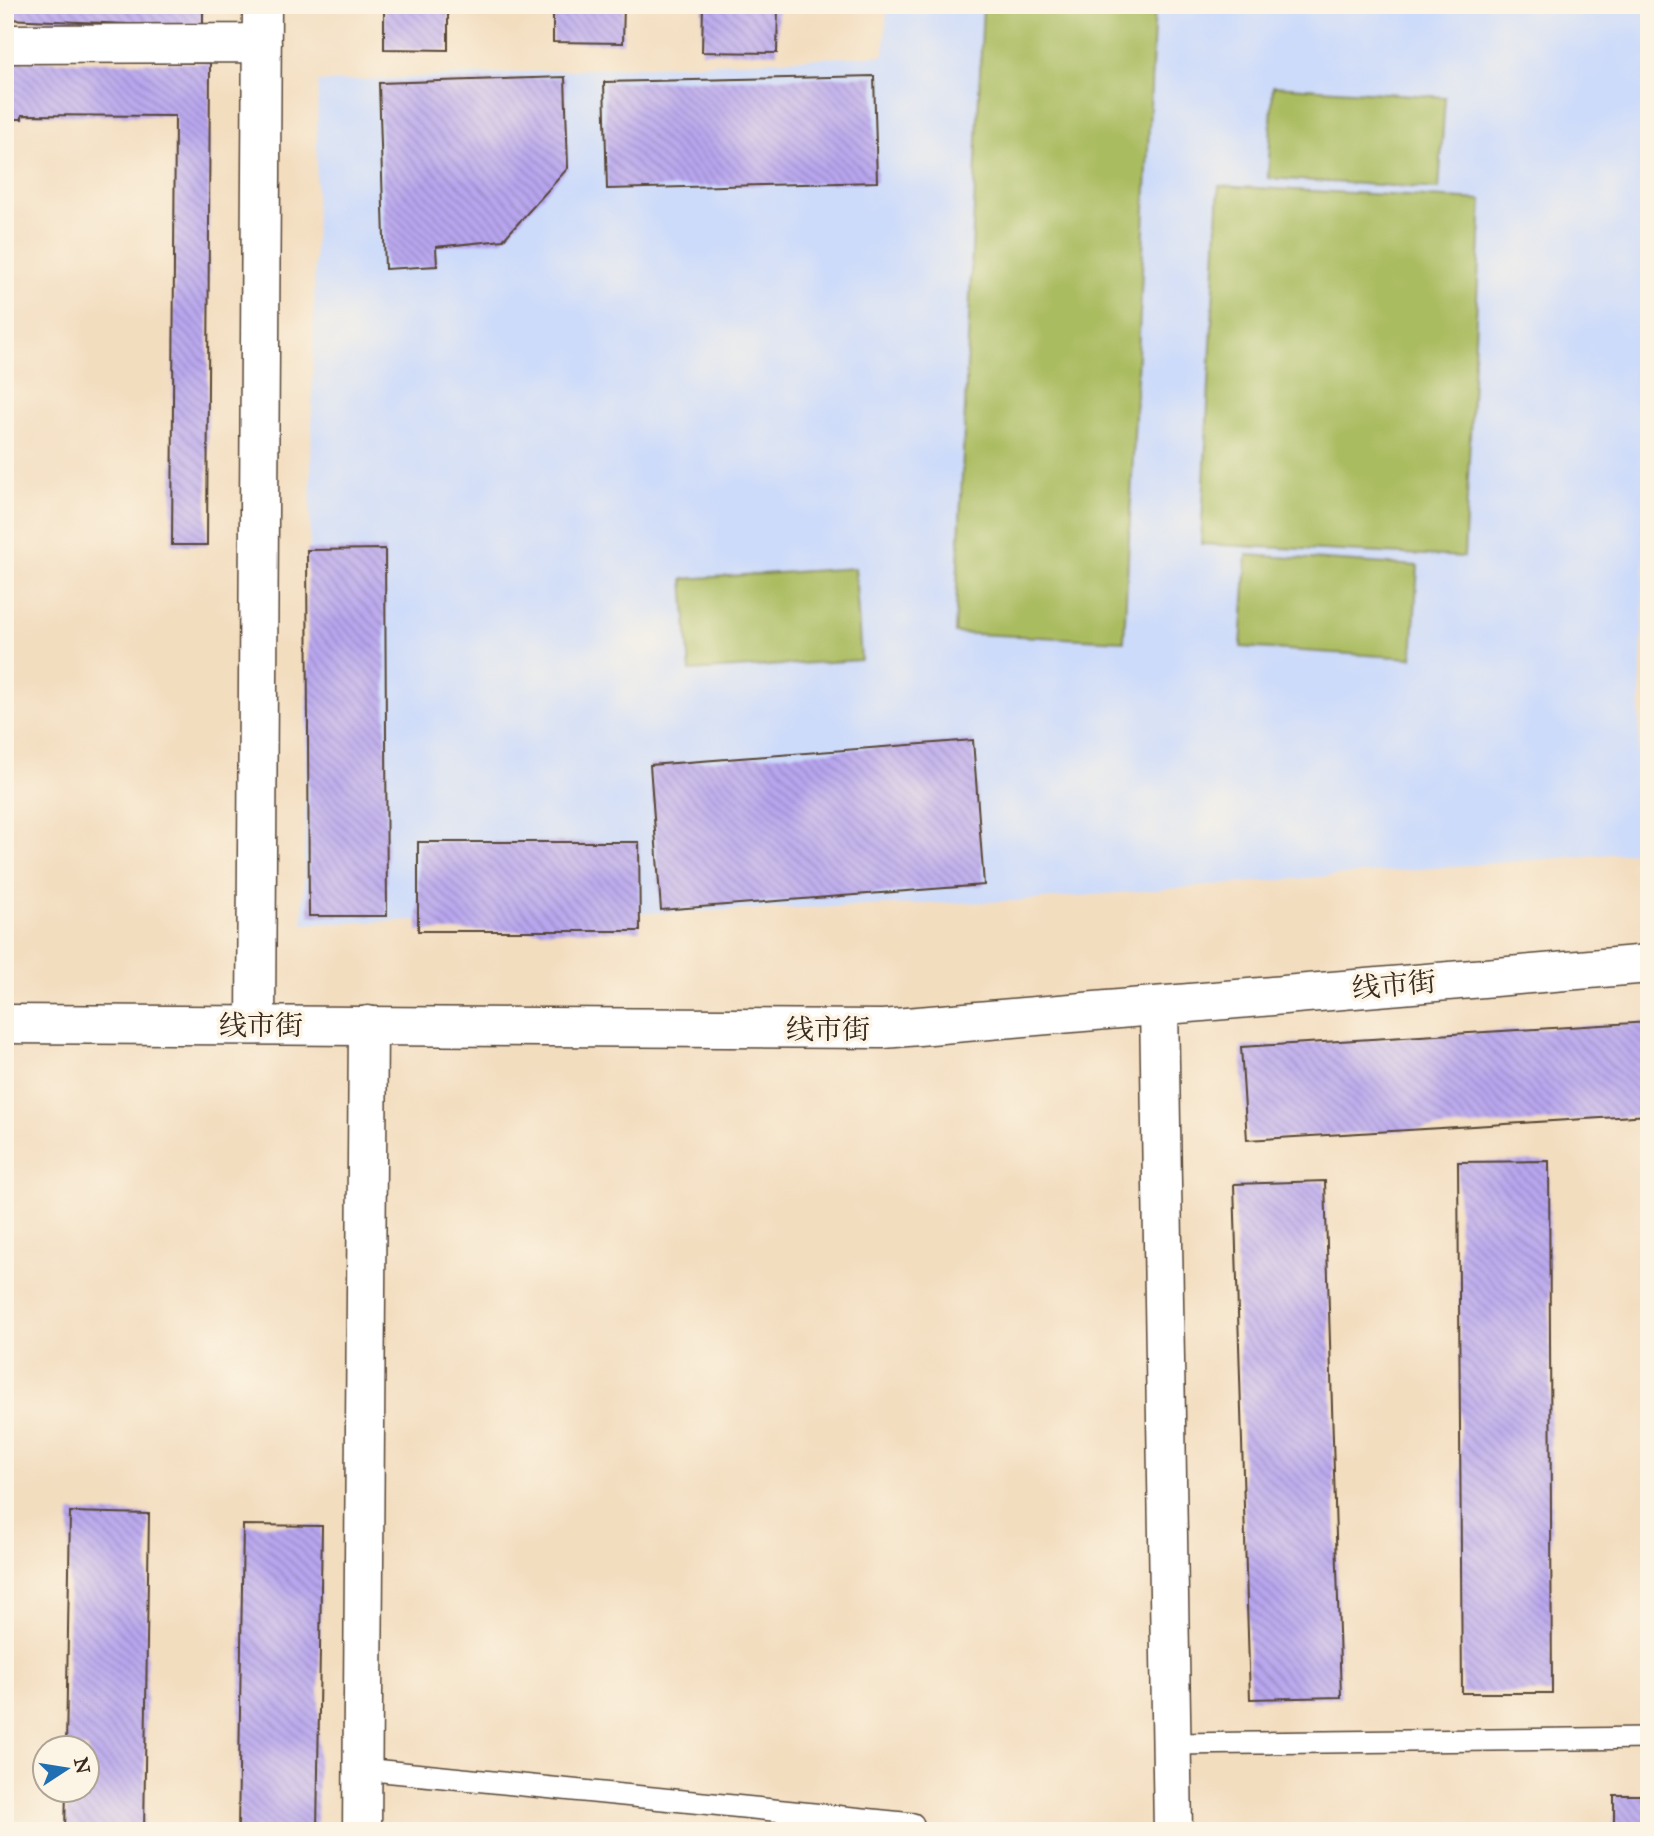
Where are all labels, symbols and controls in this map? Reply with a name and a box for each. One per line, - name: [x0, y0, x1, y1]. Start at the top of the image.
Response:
- street label: 线市街: [1351, 964, 1437, 1006]
- street label: 线市街: [219, 1008, 303, 1043]
- street label: 线市街: [786, 1012, 870, 1047]
- north arrow: [32, 1734, 102, 1804]
- text: N: [69, 1755, 95, 1776]

